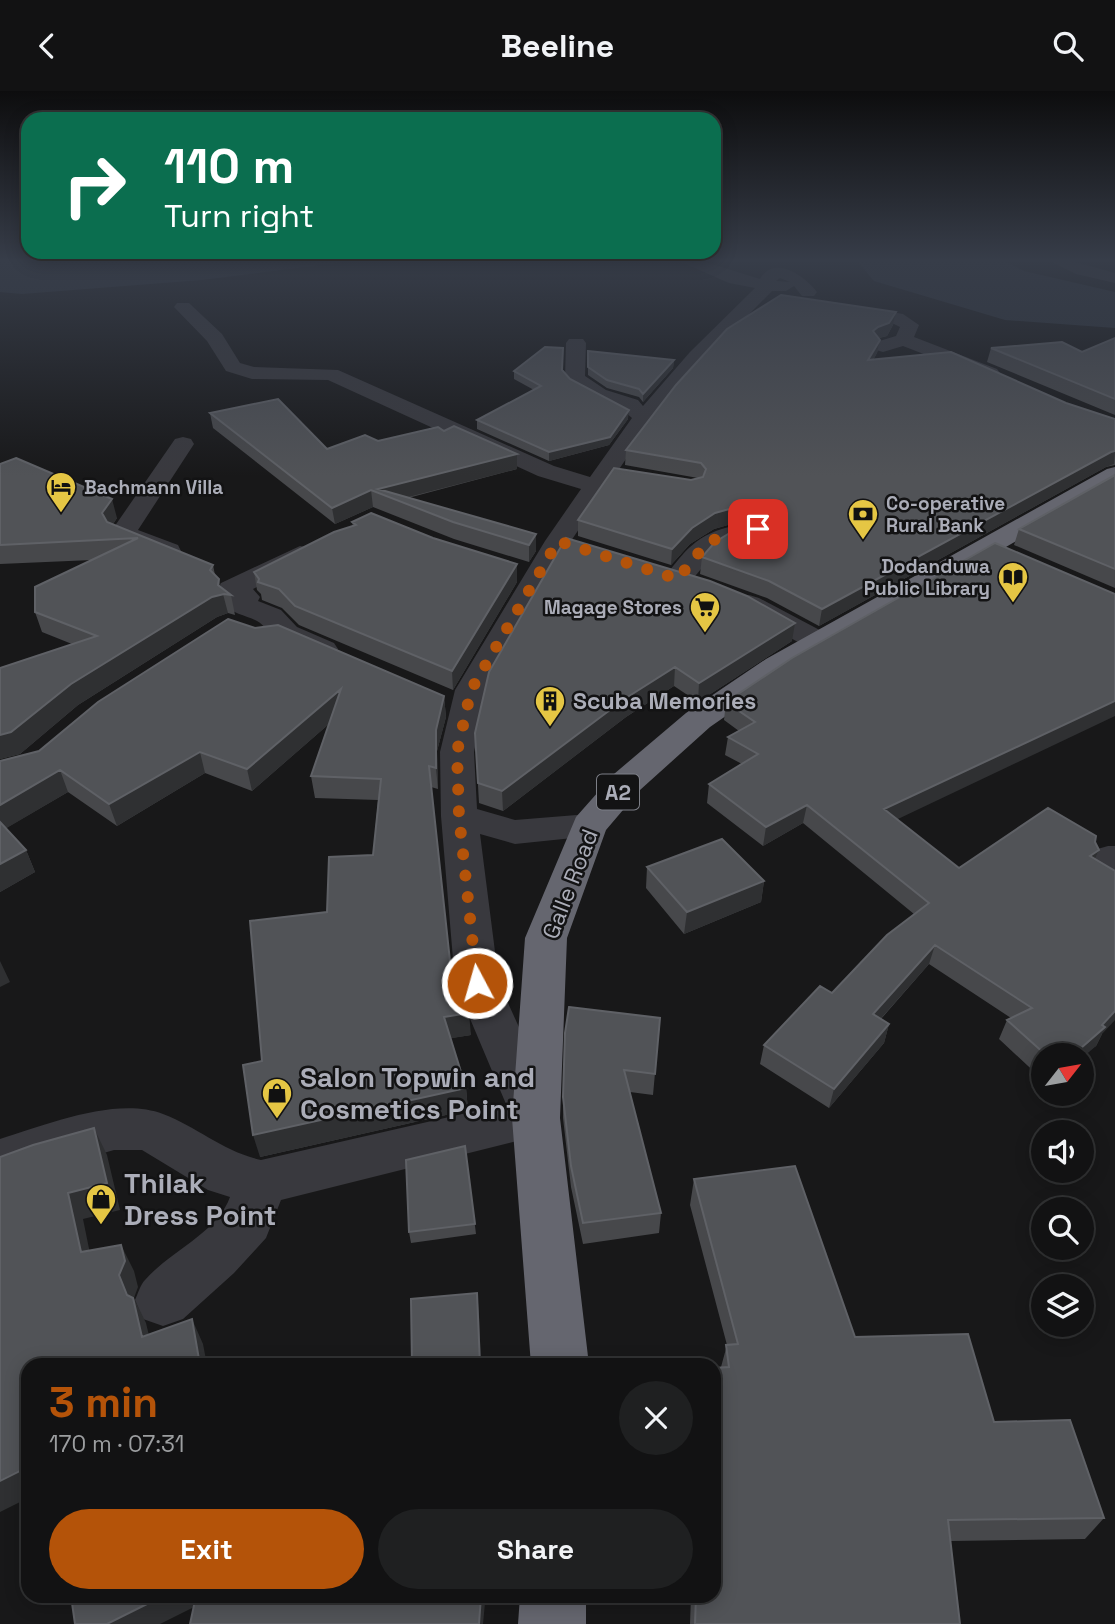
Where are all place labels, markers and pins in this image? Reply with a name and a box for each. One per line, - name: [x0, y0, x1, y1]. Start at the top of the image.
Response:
- hotel icon: Bachmann Villa: [44, 470, 78, 514]
- place label: Bachmann Villa: [84, 475, 223, 500]
- place label: Co-operative Rural Bank: [886, 491, 1005, 538]
- bank icon: Co-operative Rural Bank: [846, 497, 880, 541]
- pin: [728, 499, 788, 559]
- place label: Dodanduwa Public Library: [864, 554, 990, 601]
- library icon: Dodanduwa Public Library: [996, 560, 1030, 604]
- supermarket icon: Magage Stores: [688, 590, 722, 634]
- place label: Magage Stores: [544, 595, 682, 620]
- building icon: Scuba Memories: [533, 684, 567, 728]
- place label: Scuba Memories: [573, 686, 756, 716]
- place label: Salon Topwin and Cosmetics Point: [300, 1059, 535, 1127]
- shop icon: Salon Topwin and Cosmetics Point: [260, 1076, 294, 1120]
- place label: Thilak Dress Point: [124, 1165, 277, 1233]
- shop icon: Thilak Dress Point: [84, 1182, 118, 1226]

